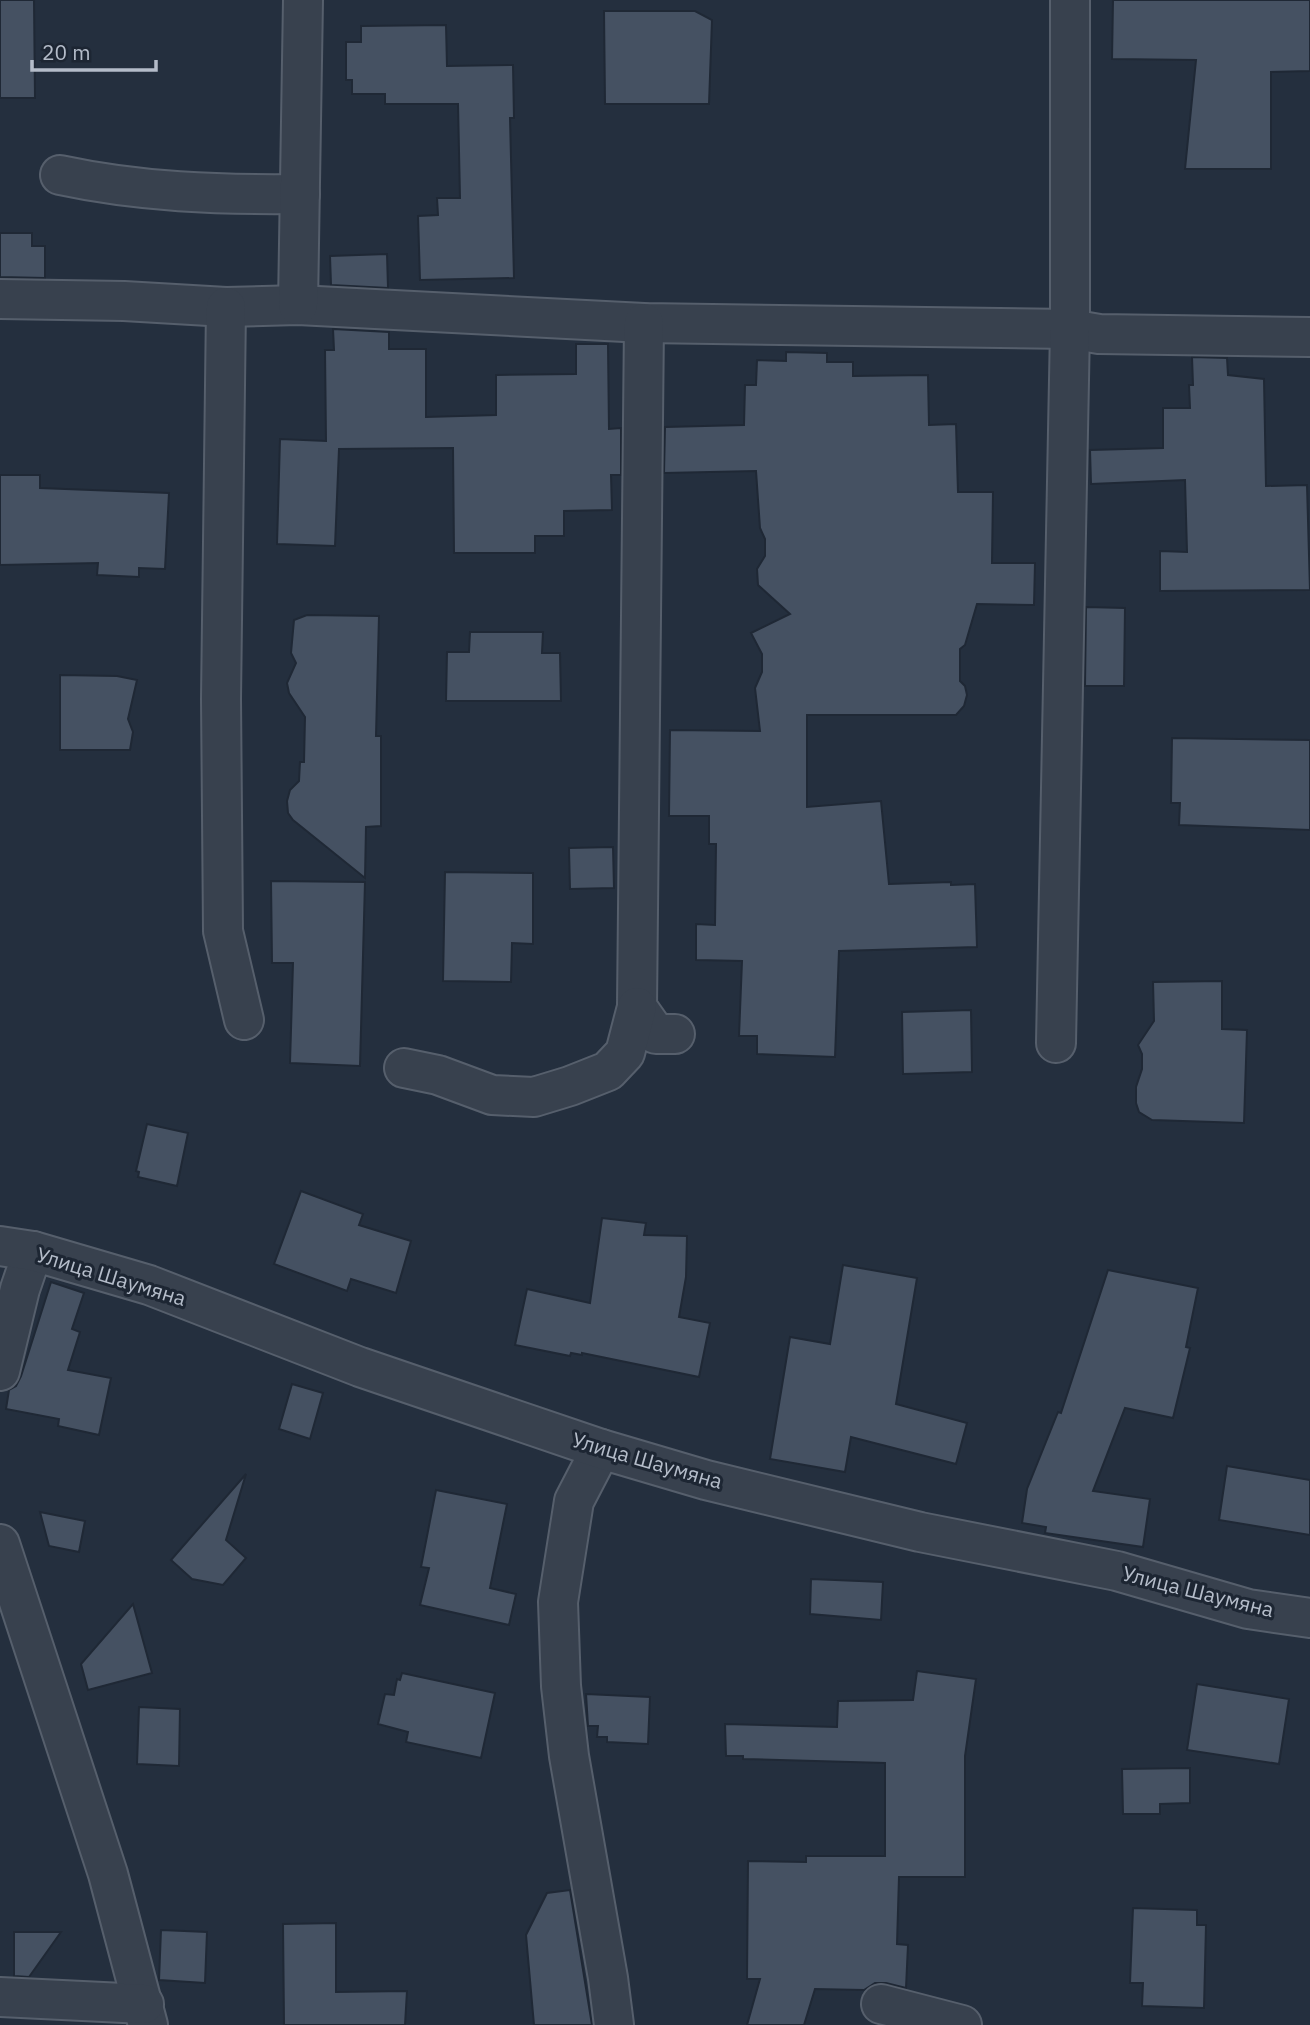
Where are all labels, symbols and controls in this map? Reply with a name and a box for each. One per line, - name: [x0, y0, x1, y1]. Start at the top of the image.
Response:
- scale bar: [32, 28, 156, 72]
- text: 20 m: [42, 38, 91, 66]
- street label: Улица Шаумяна: [33, 1240, 190, 1312]
- street label: Улица Шаумяна: [569, 1425, 726, 1495]
- street label: Улица Шаумяна: [1120, 1559, 1277, 1623]

